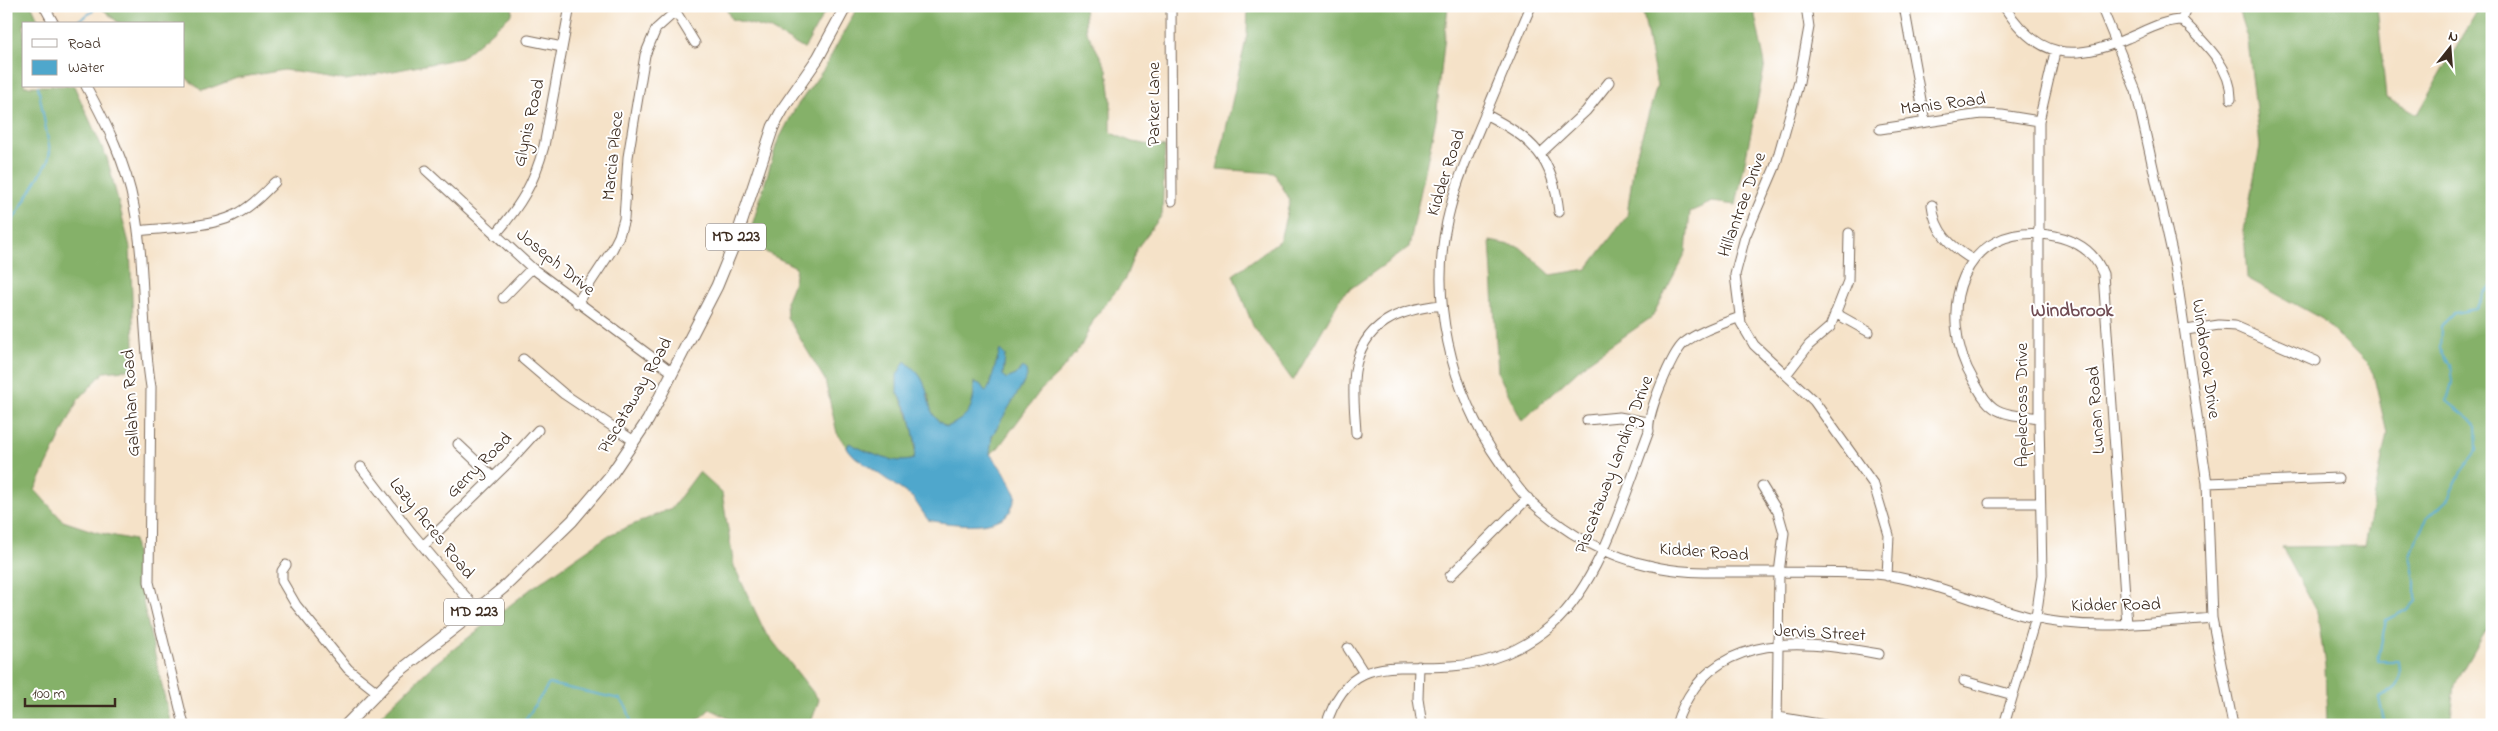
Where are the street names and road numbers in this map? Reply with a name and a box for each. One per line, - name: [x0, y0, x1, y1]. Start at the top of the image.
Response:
- street label: Parker Lane: [1142, 61, 1168, 146]
- street label: Glynis Road: [507, 77, 553, 169]
- street label: Manis Road: [1899, 87, 1987, 123]
- street label: Marcia Place: [596, 109, 632, 202]
- street label: Kidder Road: [1421, 126, 1473, 220]
- street label: Hillantrae Drive: [1712, 148, 1774, 261]
- street label: Joseph Drive: [510, 223, 601, 304]
- road number: MD 223: [706, 223, 766, 250]
- street label: Windbrook Drive: [2184, 298, 2226, 421]
- street label: Piscataway Road: [592, 333, 680, 459]
- street label: Applecross Drive: [2010, 342, 2036, 467]
- street label: Gallahan Road: [116, 349, 148, 457]
- street label: Lunan Road: [2081, 365, 2113, 455]
- street label: Piscataway Landing Drive: [1569, 371, 1662, 558]
- street label: Gerry Road: [441, 427, 519, 505]
- street label: Lazy Acres Road: [382, 473, 480, 585]
- street label: Kidder Road: [1658, 537, 1750, 569]
- street label: Kidder Road: [2071, 592, 2161, 620]
- road number: MD 223: [444, 598, 504, 626]
- street label: Jervis Street: [1774, 619, 1866, 649]

